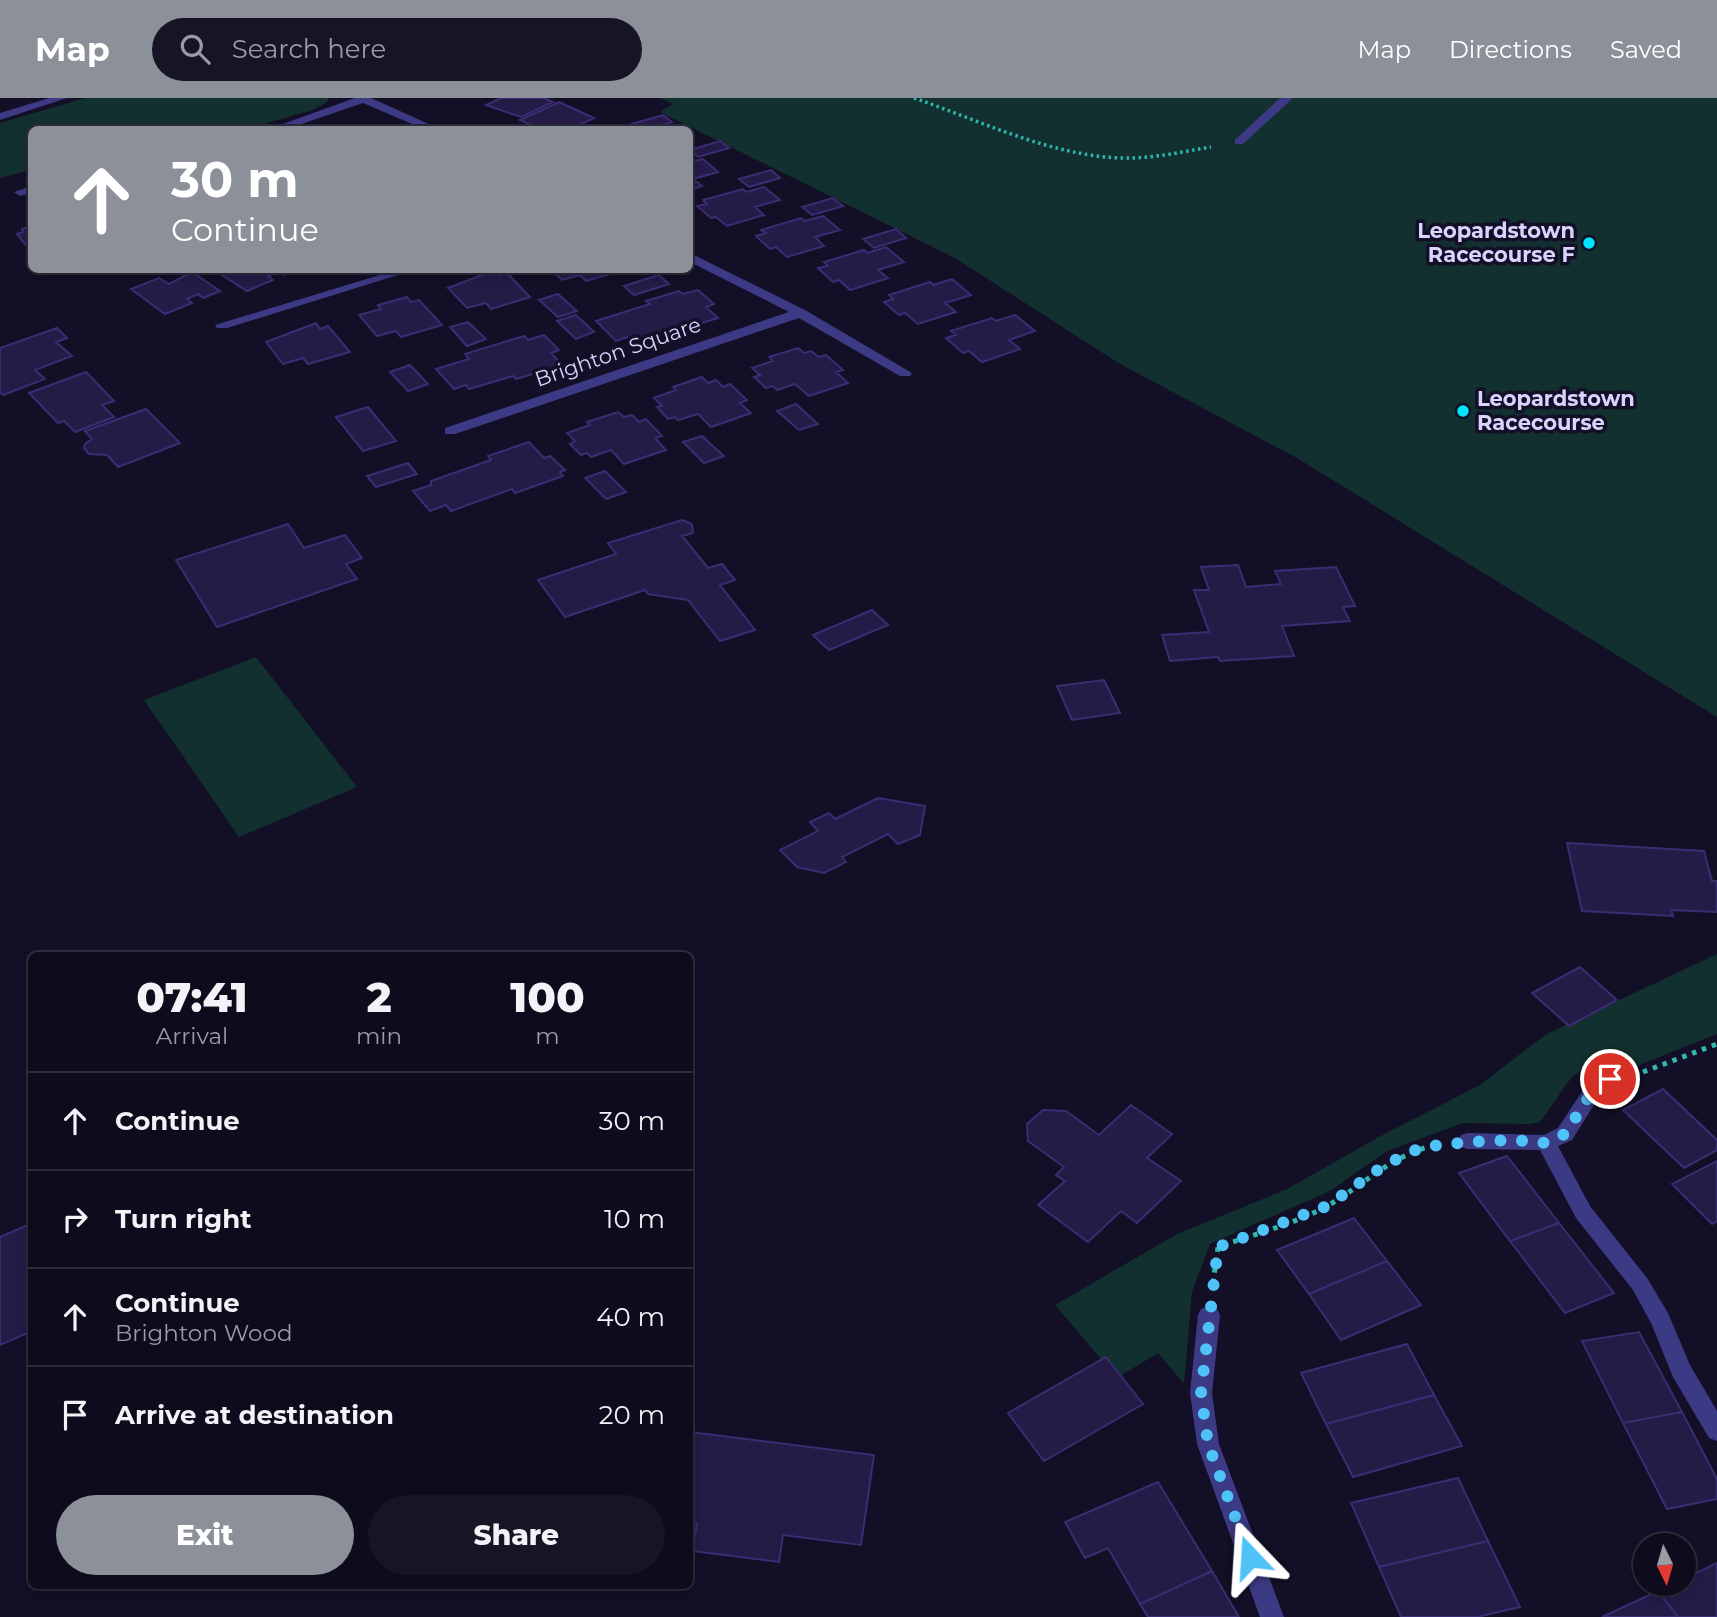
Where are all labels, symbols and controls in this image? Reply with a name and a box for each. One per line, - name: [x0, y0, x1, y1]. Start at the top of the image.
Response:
- search box: [152, 18, 642, 81]
- text: Map: [35, 29, 110, 69]
- icon: search: [176, 30, 214, 68]
- text: Search here: [232, 33, 386, 65]
- text: Map: [1358, 35, 1411, 64]
- text: Directions: [1449, 35, 1572, 64]
- text: Saved: [1610, 35, 1682, 64]
- text: 30 m: [171, 150, 299, 209]
- icon: ahead: [56, 154, 147, 245]
- text: Continue: [171, 210, 319, 249]
- place label: Leopardstown Racecourse F: [1417, 218, 1575, 267]
- marker: Leopardstown Racecourse F: [1581, 235, 1597, 251]
- street label: Brighton Square: [532, 311, 704, 392]
- place label: Leopardstown Racecourse: [1477, 386, 1635, 435]
- marker: Leopardstown Racecourse: [1455, 403, 1471, 419]
- text: 07:41: [136, 971, 248, 1023]
- text: 2: [366, 971, 392, 1023]
- text: 100: [510, 971, 585, 1023]
- text: Arrival: [156, 1022, 228, 1050]
- text: min: [356, 1022, 402, 1050]
- text: m: [535, 1022, 560, 1050]
- pin: [1580, 1049, 1640, 1109]
- icon: arrive: [1591, 1060, 1629, 1098]
- icon: ahead: [56, 1102, 94, 1140]
- text: Continue: [115, 1105, 240, 1137]
- text: 30 m: [599, 1105, 665, 1137]
- icon: right: [56, 1200, 94, 1238]
- text: Turn right: [115, 1203, 251, 1235]
- text: 10 m: [604, 1203, 665, 1235]
- text: Continue: [115, 1287, 240, 1319]
- icon: ahead: [56, 1298, 94, 1336]
- text: 40 m: [596, 1301, 665, 1333]
- text: Brighton Wood: [115, 1319, 293, 1347]
- icon: arrive: [56, 1396, 94, 1434]
- text: Arrive at destination: [115, 1399, 394, 1431]
- text: 20 m: [599, 1399, 665, 1431]
- button: Exit: [56, 1495, 354, 1575]
- button: Share: [368, 1495, 665, 1575]
- position arrow: [1213, 1520, 1287, 1594]
- north arrow: [1633, 1533, 1696, 1596]
- map controls: [1633, 1533, 1696, 1596]

